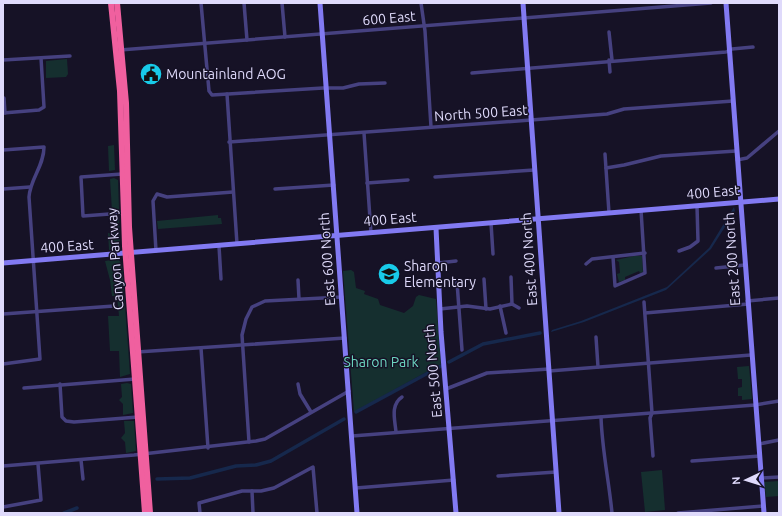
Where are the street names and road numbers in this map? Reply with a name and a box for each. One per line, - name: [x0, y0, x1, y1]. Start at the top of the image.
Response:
- street label: 600 East: [362, 8, 417, 28]
- street label: North 500 East: [434, 102, 529, 124]
- street label: 400 East: [686, 182, 741, 202]
- street label: Canyon Parkway: [103, 207, 127, 311]
- street label: 400 East: [363, 209, 418, 229]
- street label: East 600 North: [316, 212, 338, 306]
- street label: East 400 North: [518, 212, 540, 306]
- street label: East 200 North: [721, 212, 743, 306]
- street label: 400 East: [40, 236, 95, 256]
- street label: East 500 North: [421, 324, 445, 418]

